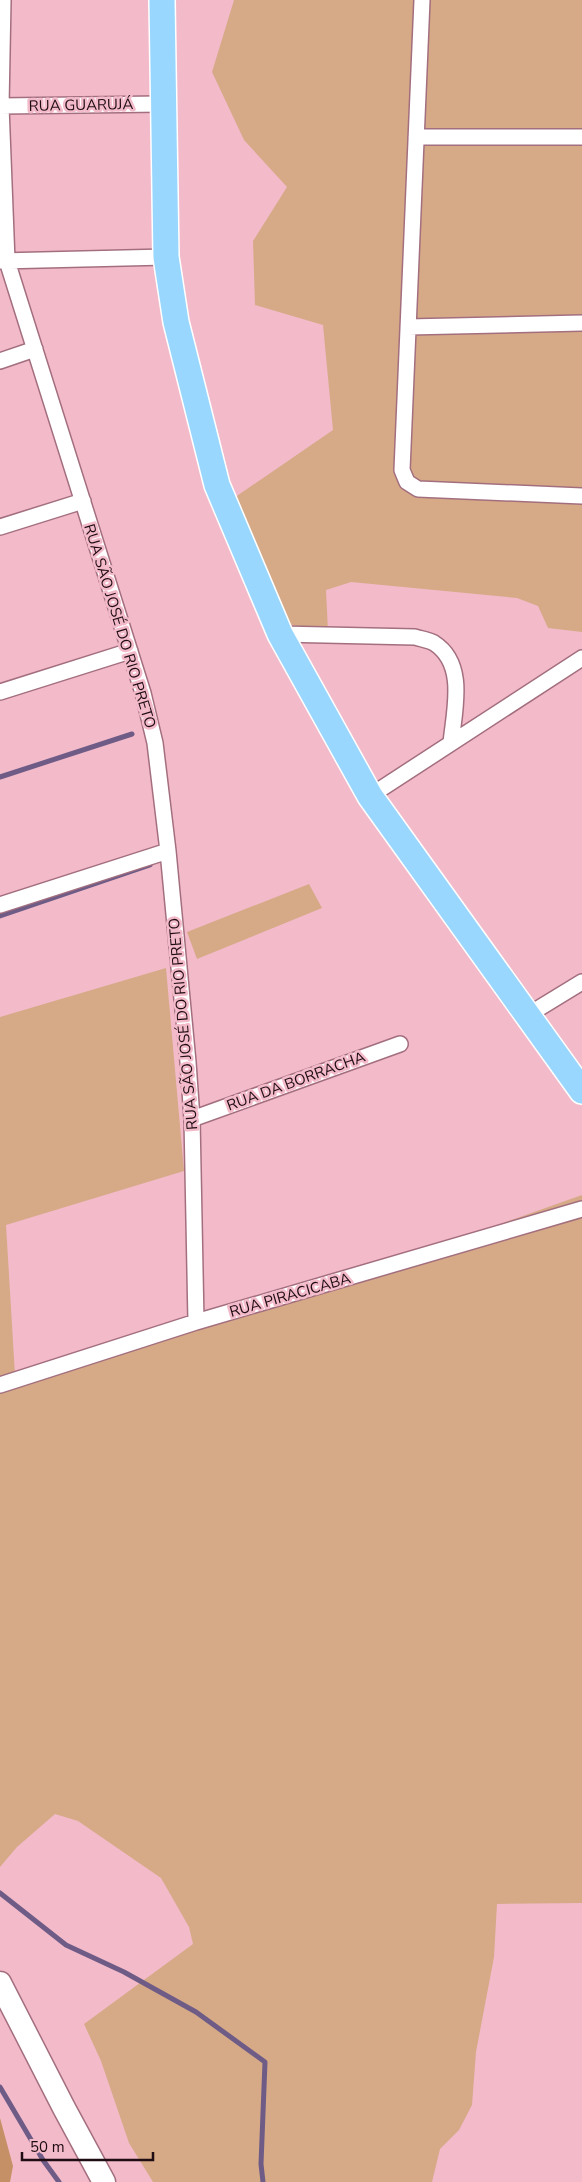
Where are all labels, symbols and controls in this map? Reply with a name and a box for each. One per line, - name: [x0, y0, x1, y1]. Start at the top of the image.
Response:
- street label: RUA GUARUJÁ: [28, 94, 134, 116]
- street label: RUA SÃO JOSÉ DO RIO PRETO: [79, 521, 161, 731]
- street label: RUA SÃO JOSÉ DO RIO PRETO: [164, 917, 202, 1131]
- street label: RUA DA BORRACHA: [224, 1047, 368, 1115]
- street label: RUA PIRACICABA: [227, 1268, 353, 1322]
- scale bar: [22, 2130, 154, 2162]
- text: 50 m: [30, 2137, 65, 2157]

